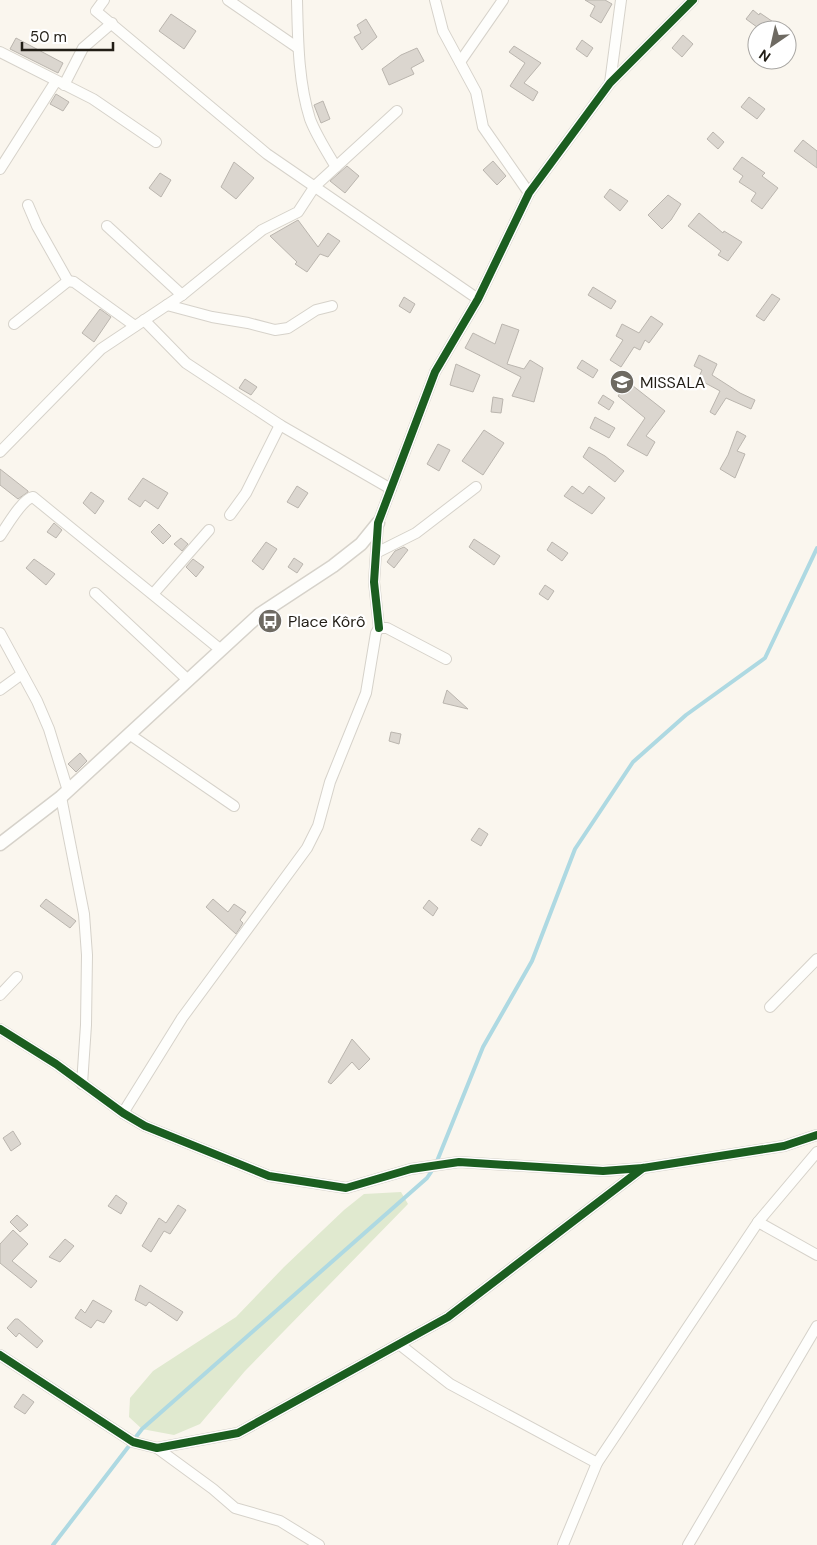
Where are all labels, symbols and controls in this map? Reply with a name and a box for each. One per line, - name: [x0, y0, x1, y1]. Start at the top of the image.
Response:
- scale bar: [22, 20, 114, 52]
- north arrow: [747, 20, 797, 70]
- text: 50 m: [30, 27, 67, 47]
- text: N: [755, 45, 774, 66]
- school or university icon: MISSALA: [609, 369, 635, 395]
- place label: MISSALA: [640, 372, 706, 393]
- bus stop icon: Place Kôrô: [257, 608, 283, 634]
- place label: Place Kôrô: [288, 611, 365, 632]

